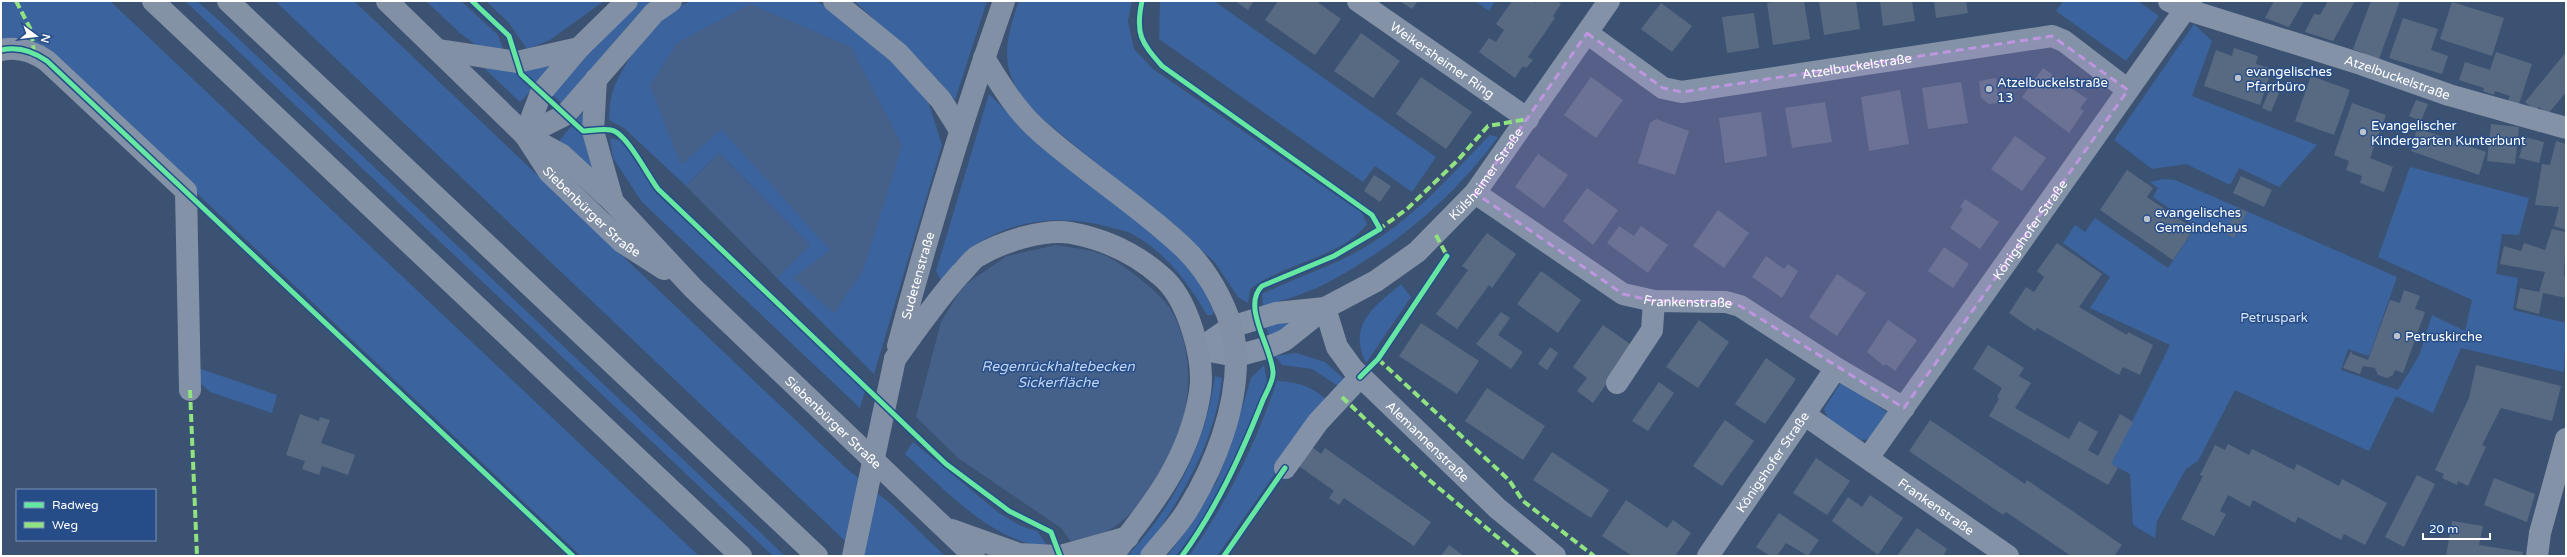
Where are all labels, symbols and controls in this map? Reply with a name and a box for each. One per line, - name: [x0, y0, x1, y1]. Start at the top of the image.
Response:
- north arrow: [16, 16, 56, 56]
- street label: Weikersheimer Ring: [1387, 19, 1497, 102]
- text: N: [38, 33, 53, 44]
- street label: Atzelbuckelstraße: [1801, 50, 1913, 83]
- street label: Atzelbuckelstraße: [2342, 52, 2452, 104]
- place label: evangelisches Pfarrbüro: [2246, 64, 2332, 95]
- marker: evangelisches Pfarrbüro: [2233, 73, 2243, 83]
- place label: Atzelbuckelstraße 13: [1997, 75, 2108, 106]
- marker: Atzelbuckelstraße 13: [1984, 84, 1994, 94]
- place label: Evangelischer Kindergarten Kunterbunt: [2371, 118, 2526, 149]
- street label: Külsheimer Straße: [1446, 125, 1527, 224]
- marker: Evangelischer Kindergarten Kunterbunt: [2358, 127, 2368, 137]
- street label: Siebenbürger Straße: [539, 164, 643, 261]
- street label: Königshofer Straße: [1990, 177, 2071, 283]
- place label: evangelisches Gemeindehaus: [2155, 205, 2248, 236]
- marker: evangelisches Gemeindehaus: [2142, 214, 2152, 224]
- street label: Sudetenstraße: [898, 230, 938, 321]
- street label: Frankenstraße: [1642, 292, 1734, 312]
- park label: Petruspark: [2240, 310, 2308, 326]
- place label: Petruskirche: [2405, 329, 2482, 345]
- marker: Petruskirche: [2392, 331, 2402, 341]
- water label: Regenrückhaltebecken Sickerfläche: [981, 358, 1135, 391]
- street label: Siebenbürger Straße: [781, 373, 884, 472]
- street label: Alemannenstraße: [1382, 398, 1472, 486]
- street label: Königshofer Straße: [1733, 409, 1813, 516]
- street label: Frankenstraße: [1895, 475, 1977, 539]
- legend: [16, 489, 156, 541]
- text: Radweg: [52, 498, 99, 512]
- scale bar: [2423, 515, 2490, 541]
- text: Weg: [52, 518, 78, 532]
- text: 20 m: [2429, 522, 2458, 536]

